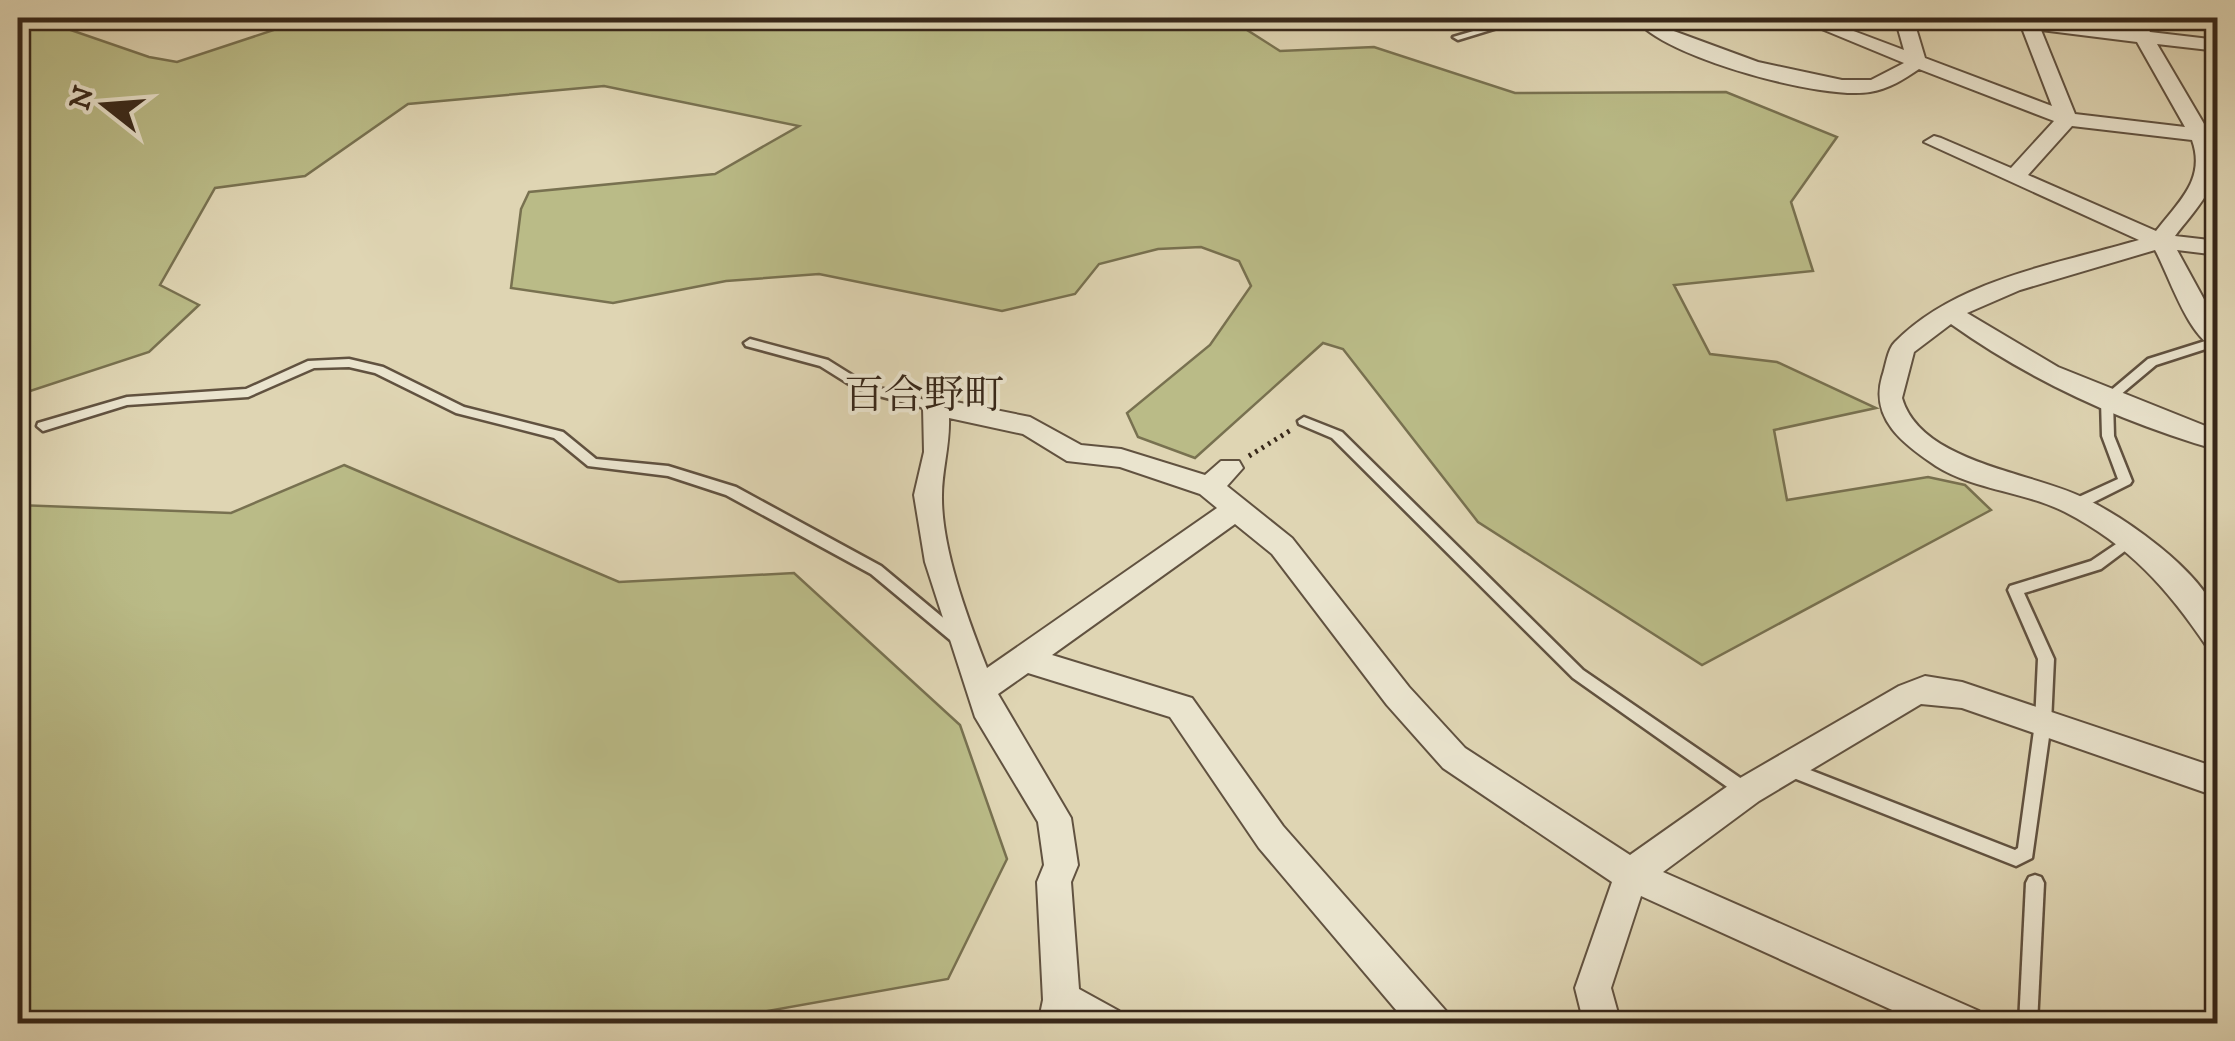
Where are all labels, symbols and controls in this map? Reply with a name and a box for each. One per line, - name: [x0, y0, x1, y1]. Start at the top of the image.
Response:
- north arrow: [55, 55, 155, 155]
- text: N: [62, 82, 103, 114]
- district label: 百合野町: [844, 372, 1004, 422]

